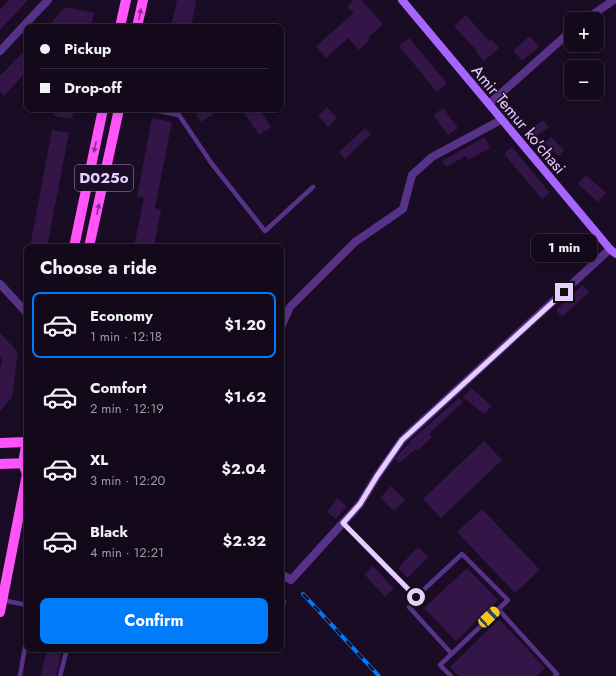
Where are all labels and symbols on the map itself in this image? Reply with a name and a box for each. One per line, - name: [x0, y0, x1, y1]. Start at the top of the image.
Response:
- one-way arrow: [137, 7, 143, 20]
- street label: Amir Temur ko'chasi: [466, 60, 571, 179]
- one-way arrow: [92, 141, 98, 153]
- road number: D025o: [75, 165, 133, 191]
- one-way arrow: [95, 203, 101, 215]
- callout: 1 min: [531, 234, 597, 262]
- route end: [555, 283, 573, 301]
- route start: [407, 588, 425, 606]
- car: [476, 604, 502, 630]

